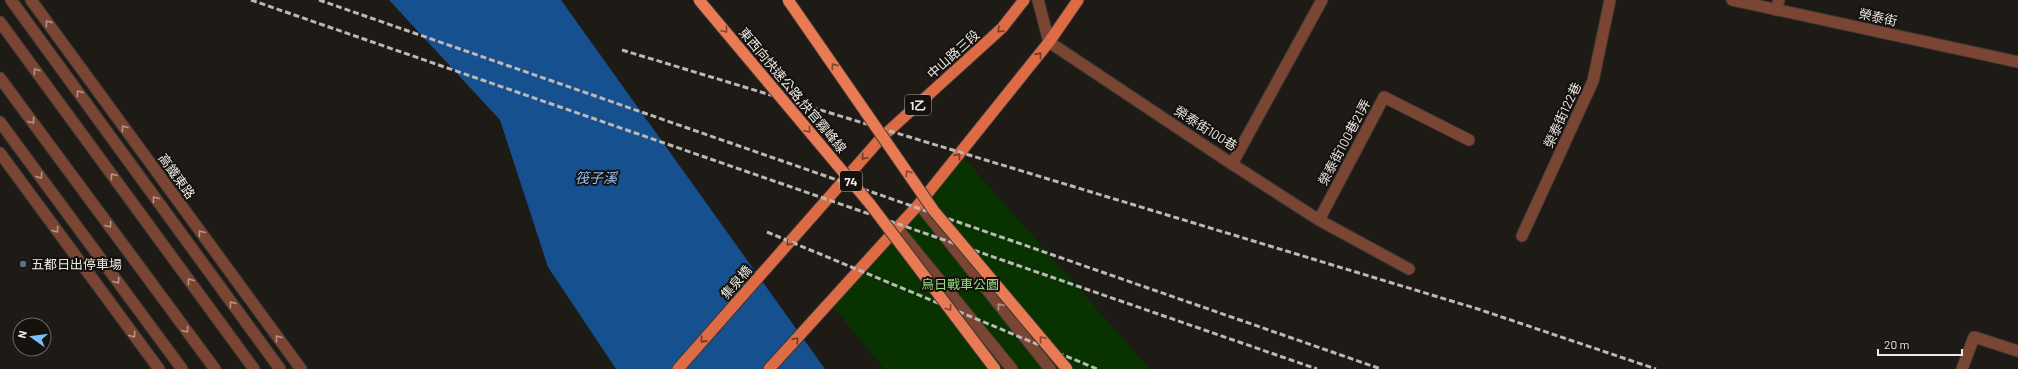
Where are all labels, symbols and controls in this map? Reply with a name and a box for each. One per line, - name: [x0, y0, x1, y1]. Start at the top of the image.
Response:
- street label: 榮泰街: [1857, 5, 1899, 29]
- one-way arrow: [45, 20, 52, 27]
- street label: 東西向快速公路 快官霧峰線: [736, 24, 850, 156]
- one-way arrow: [720, 25, 727, 33]
- one-way arrow: [997, 25, 1005, 33]
- street label: 中山路三段: [923, 26, 983, 82]
- one-way arrow: [1035, 52, 1042, 60]
- one-way arrow: [831, 63, 839, 70]
- one-way arrow: [34, 69, 41, 76]
- street label: 榮泰街122巷: [1540, 80, 1584, 150]
- one-way arrow: [77, 91, 84, 98]
- road number: 1乙: [905, 95, 931, 115]
- street label: 榮泰街100巷21弄: [1315, 96, 1373, 188]
- street label: 榮泰街100巷: [1172, 102, 1240, 154]
- one-way arrow: [27, 116, 34, 123]
- one-way arrow: [122, 125, 129, 132]
- one-way arrow: [803, 125, 810, 132]
- street label: 高鐵東路: [155, 150, 199, 202]
- one-way arrow: [861, 152, 869, 160]
- one-way arrow: [953, 154, 960, 161]
- water label: 筏子溪: [575, 169, 619, 186]
- one-way arrow: [905, 170, 912, 177]
- road number: 74: [840, 171, 862, 191]
- one-way arrow: [35, 172, 43, 179]
- one-way arrow: [111, 174, 118, 181]
- one-way arrow: [153, 196, 160, 203]
- one-way arrow: [104, 221, 112, 228]
- one-way arrow: [51, 226, 59, 233]
- one-way arrow: [199, 230, 206, 237]
- one-way arrow: [787, 238, 794, 245]
- place label: 五都日出停車場: [31, 256, 122, 272]
- marker: 五都日出停車場: [18, 259, 28, 269]
- street label: 集泉橋: [717, 262, 755, 302]
- one-way arrow: [112, 276, 119, 283]
- park label: 烏日戰車公園: [921, 276, 999, 292]
- one-way arrow: [187, 278, 195, 285]
- one-way arrow: [230, 301, 237, 308]
- one-way arrow: [997, 303, 1004, 310]
- one-way arrow: [945, 304, 952, 311]
- north arrow: [12, 317, 52, 357]
- one-way arrow: [181, 325, 188, 332]
- text: N: [15, 329, 29, 340]
- one-way arrow: [129, 330, 136, 337]
- scale bar: [1878, 331, 1962, 357]
- one-way arrow: [276, 335, 283, 342]
- one-way arrow: [701, 336, 708, 343]
- one-way arrow: [791, 337, 798, 345]
- one-way arrow: [1039, 337, 1046, 344]
- text: 20 m: [1884, 337, 1910, 351]

